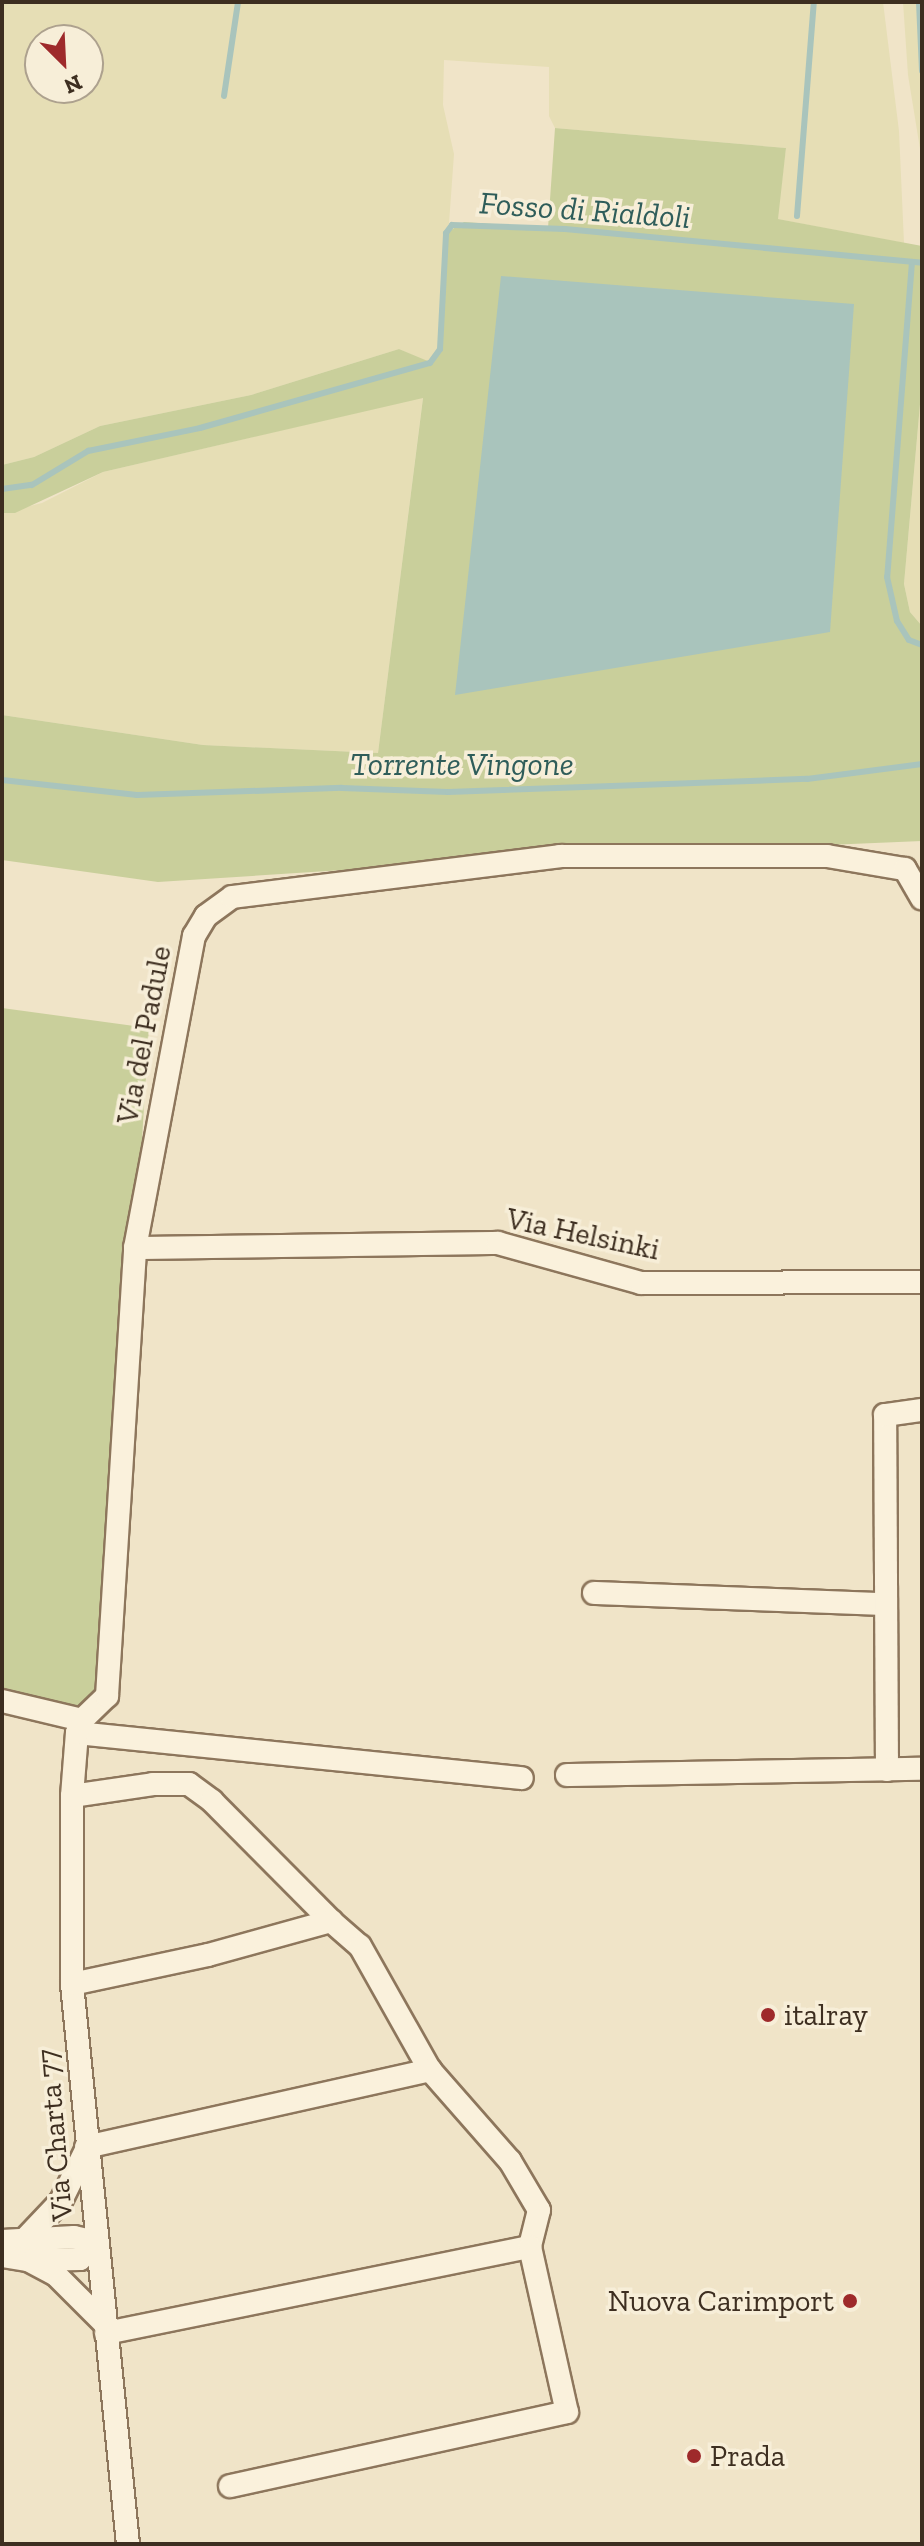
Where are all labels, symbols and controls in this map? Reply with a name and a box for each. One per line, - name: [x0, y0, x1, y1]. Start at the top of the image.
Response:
- north arrow: [24, 24, 104, 104]
- text: N: [60, 69, 86, 100]
- water label: Fosso di Rialdoli: [478, 183, 692, 237]
- water label: Torrente Vingone: [350, 745, 574, 783]
- street label: Via del Padule: [109, 943, 179, 1127]
- street label: Via Helsinki: [503, 1200, 663, 1268]
- place label: italray: [784, 1997, 868, 2033]
- marker: italray: [759, 2006, 777, 2024]
- street label: Via Charta 77: [30, 2048, 80, 2222]
- place label: Nuova Carimport: [608, 2283, 834, 2319]
- marker: Nuova Carimport: [841, 2292, 859, 2310]
- place label: Prada: [710, 2438, 785, 2474]
- marker: Prada: [685, 2447, 703, 2465]

